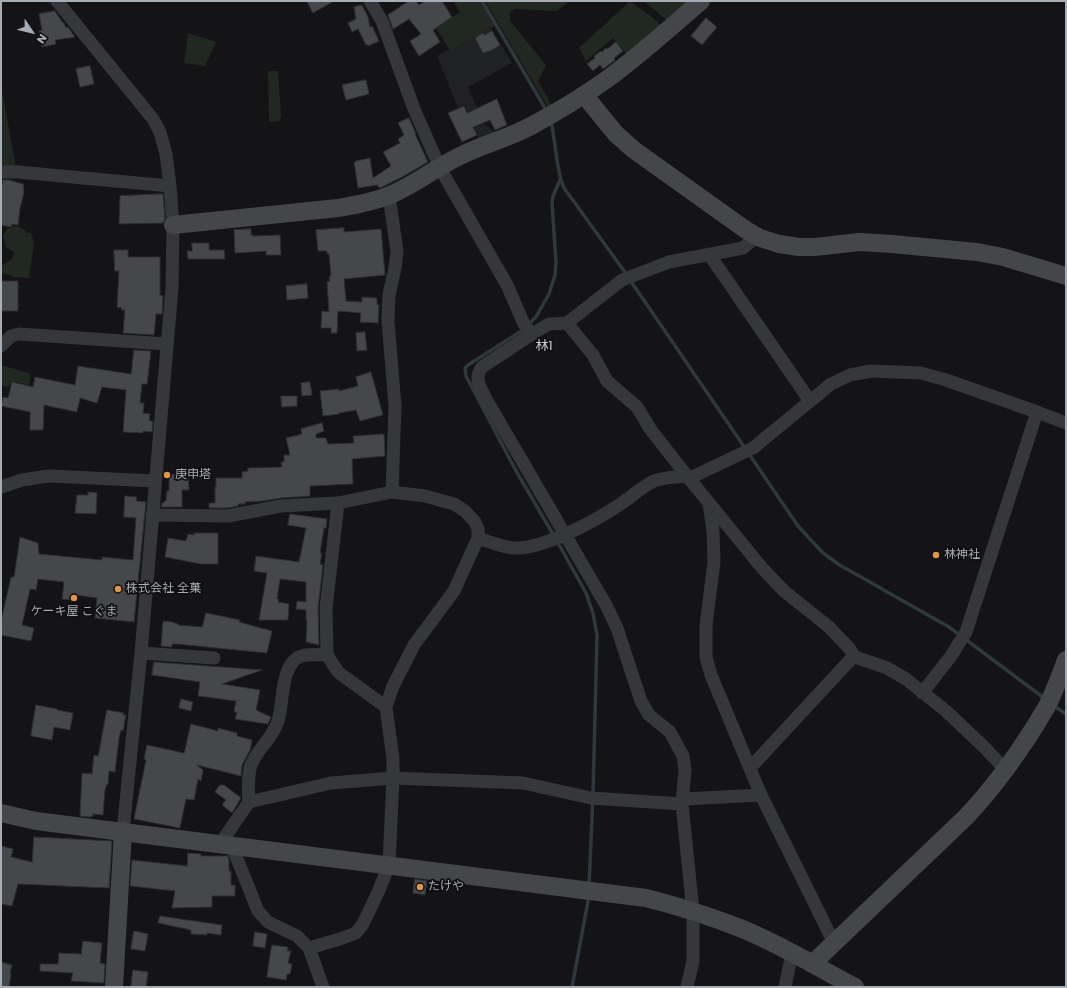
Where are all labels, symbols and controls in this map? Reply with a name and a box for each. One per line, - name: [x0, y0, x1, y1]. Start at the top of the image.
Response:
- north arrow: [12, 12, 52, 52]
- text: N: [33, 31, 51, 47]
- district label: 林1: [535, 339, 553, 355]
- place label: 庚申塔: [175, 468, 211, 482]
- marker: 庚申塔: [162, 470, 172, 480]
- place label: 林神社: [944, 548, 980, 562]
- marker: 林神社: [931, 550, 941, 560]
- place label: 株式会社 全菓: [126, 582, 201, 596]
- marker: 株式会社 全菓: [113, 584, 123, 594]
- marker: ケーキ屋 こぐま: [69, 593, 79, 603]
- place label: ケーキ屋 こぐま: [30, 605, 118, 619]
- place label: たけや: [428, 880, 464, 894]
- marker: たけや: [415, 882, 425, 892]

